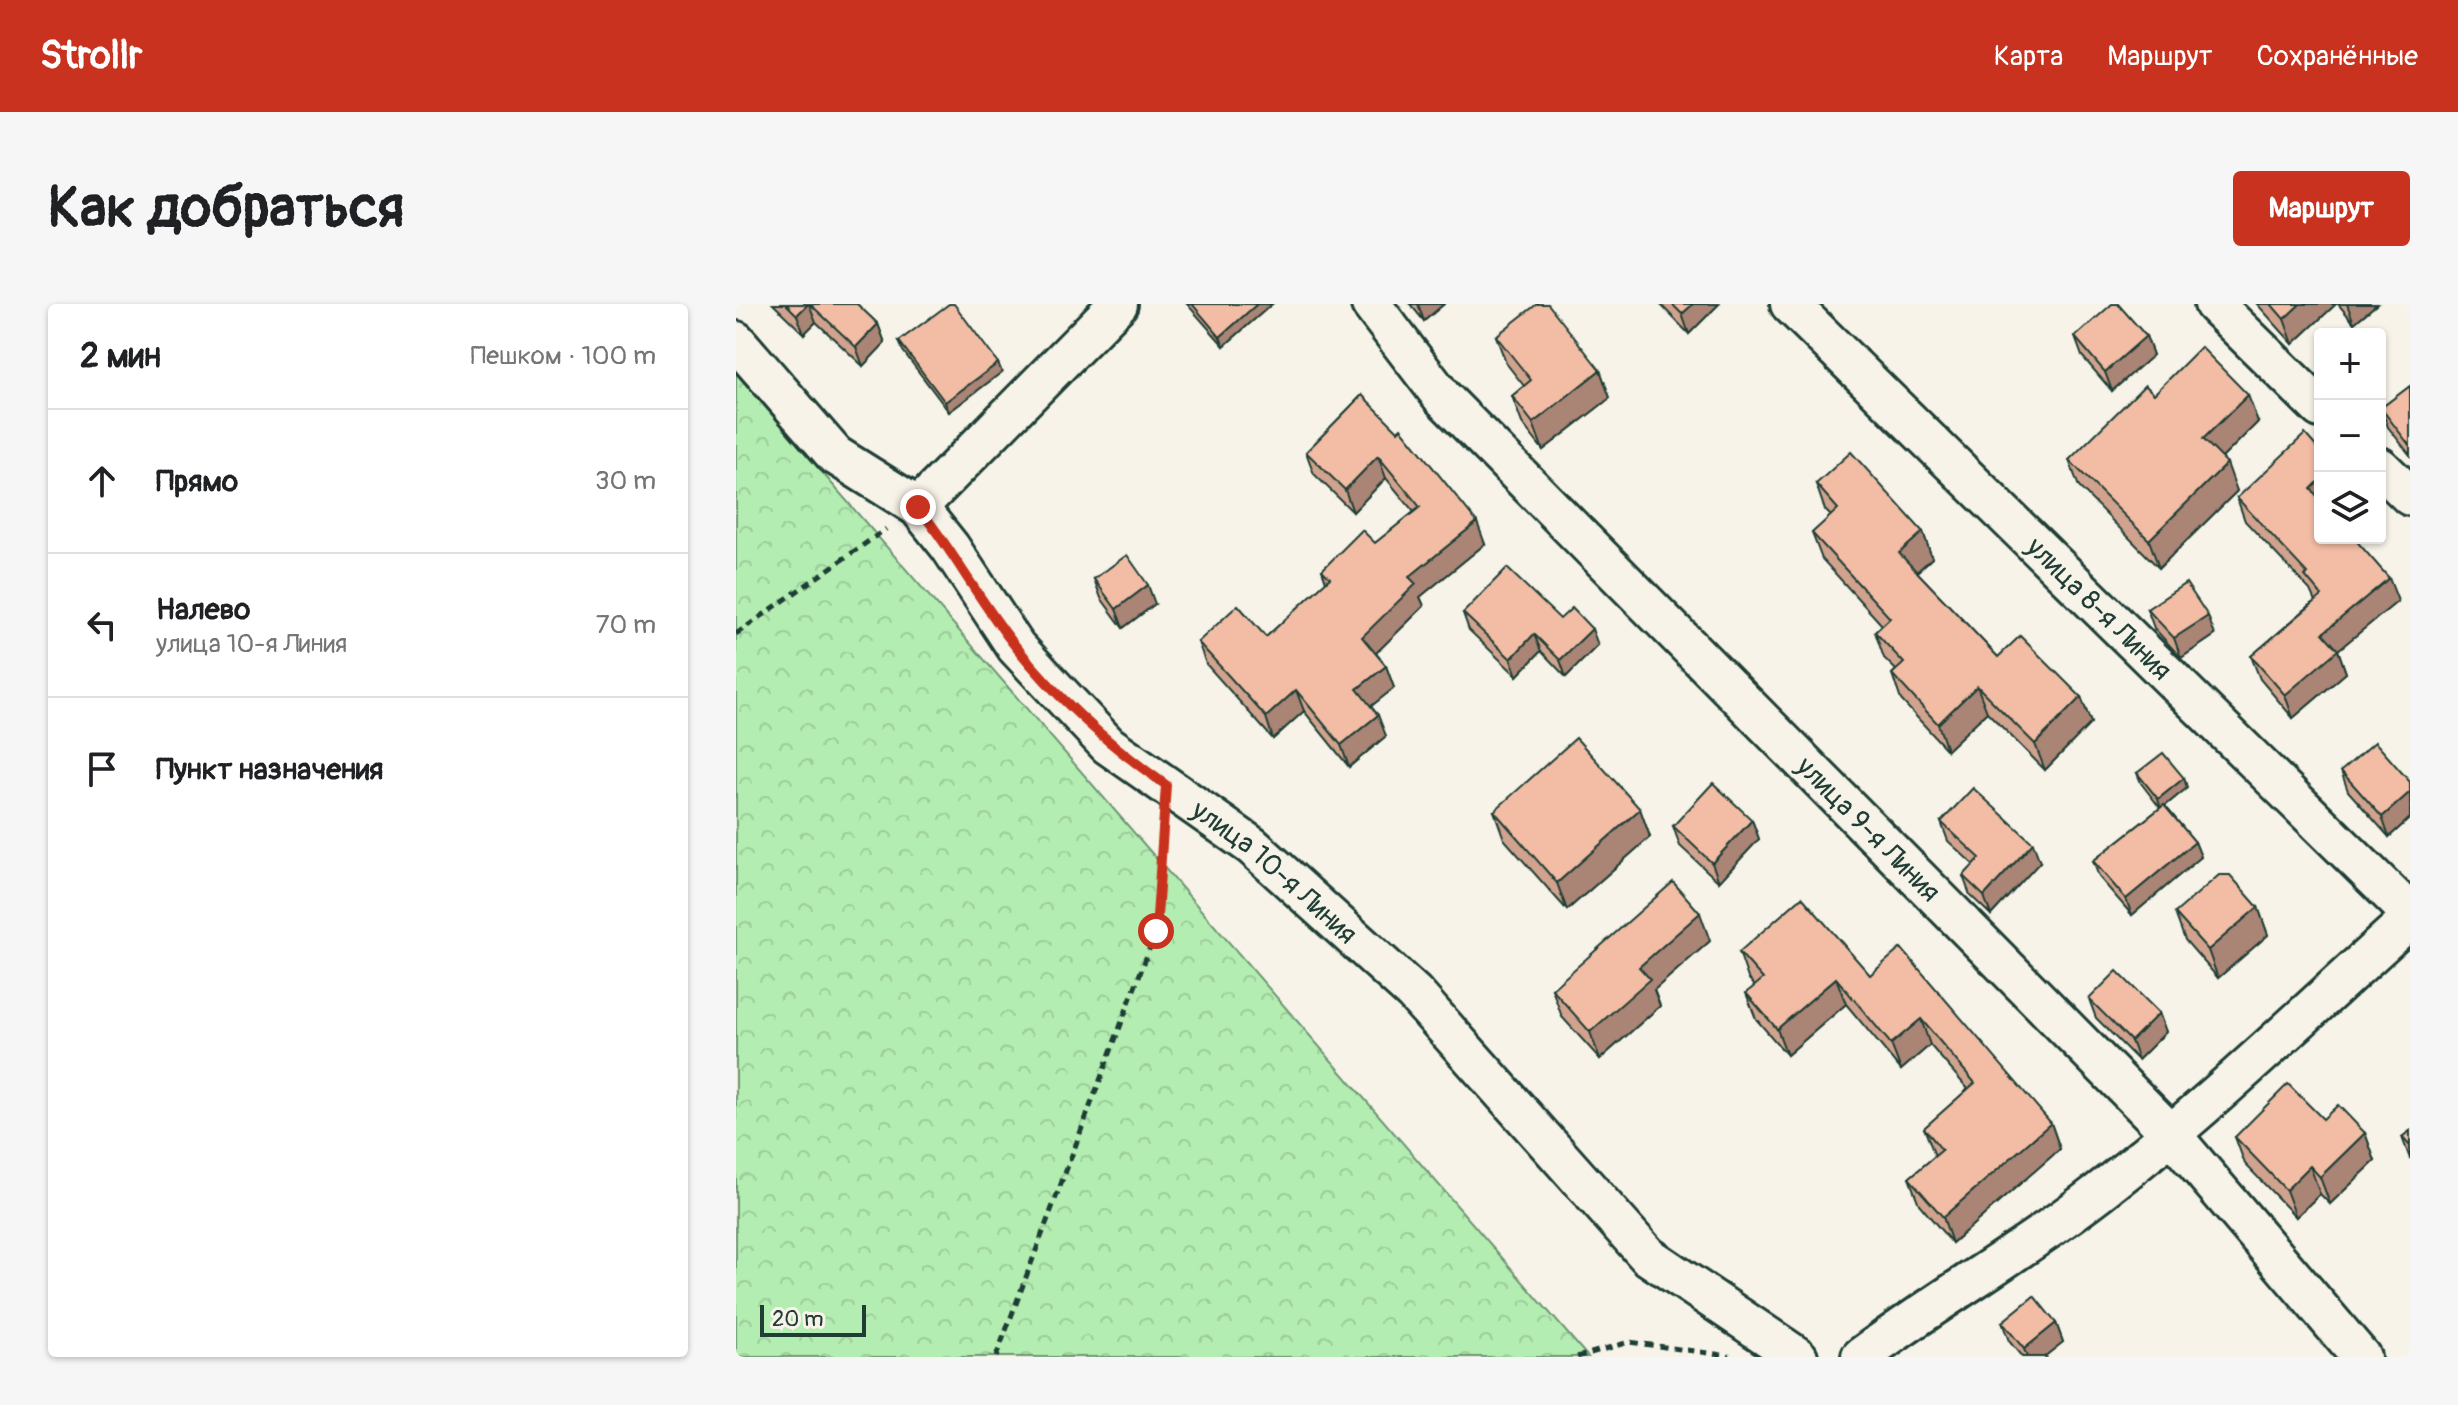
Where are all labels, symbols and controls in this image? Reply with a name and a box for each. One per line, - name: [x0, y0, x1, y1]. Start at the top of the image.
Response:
- text: Strollr: [40, 32, 142, 80]
- text: Карта: [1994, 39, 2063, 74]
- text: Маршрут: [2107, 39, 2213, 74]
- text: Сохранённые: [2257, 39, 2418, 74]
- button: Маршрут: [2233, 171, 2410, 246]
- text: Как добраться: [48, 174, 404, 243]
- map controls: [2314, 328, 2386, 544]
- button: +: [2314, 328, 2386, 400]
- text: 2 мин: [80, 335, 161, 378]
- text: Пешком · 100 m: [471, 340, 656, 372]
- button: −: [2314, 400, 2386, 472]
- icon: ahead: [80, 459, 124, 503]
- text: Прямо: [156, 463, 238, 500]
- text: 30 m: [595, 465, 656, 497]
- button: layers: [2314, 472, 2386, 544]
- route end: [900, 489, 936, 525]
- street label: улица 8-я Линия: [2018, 529, 2179, 688]
- text: Налево: [156, 591, 250, 628]
- icon: left: [80, 603, 124, 647]
- text: 70 m: [596, 609, 656, 641]
- text: улица 10-я Линия: [156, 628, 347, 660]
- icon: arrive: [80, 747, 124, 791]
- street label: улица 9-я Линия: [1788, 749, 1947, 910]
- text: Пункт назначения: [156, 751, 383, 788]
- street label: улица 10-я Линия: [1184, 793, 1364, 952]
- route start: [1138, 913, 1174, 949]
- scale bar: [760, 1301, 866, 1337]
- text: 20 m: [772, 1305, 824, 1333]

